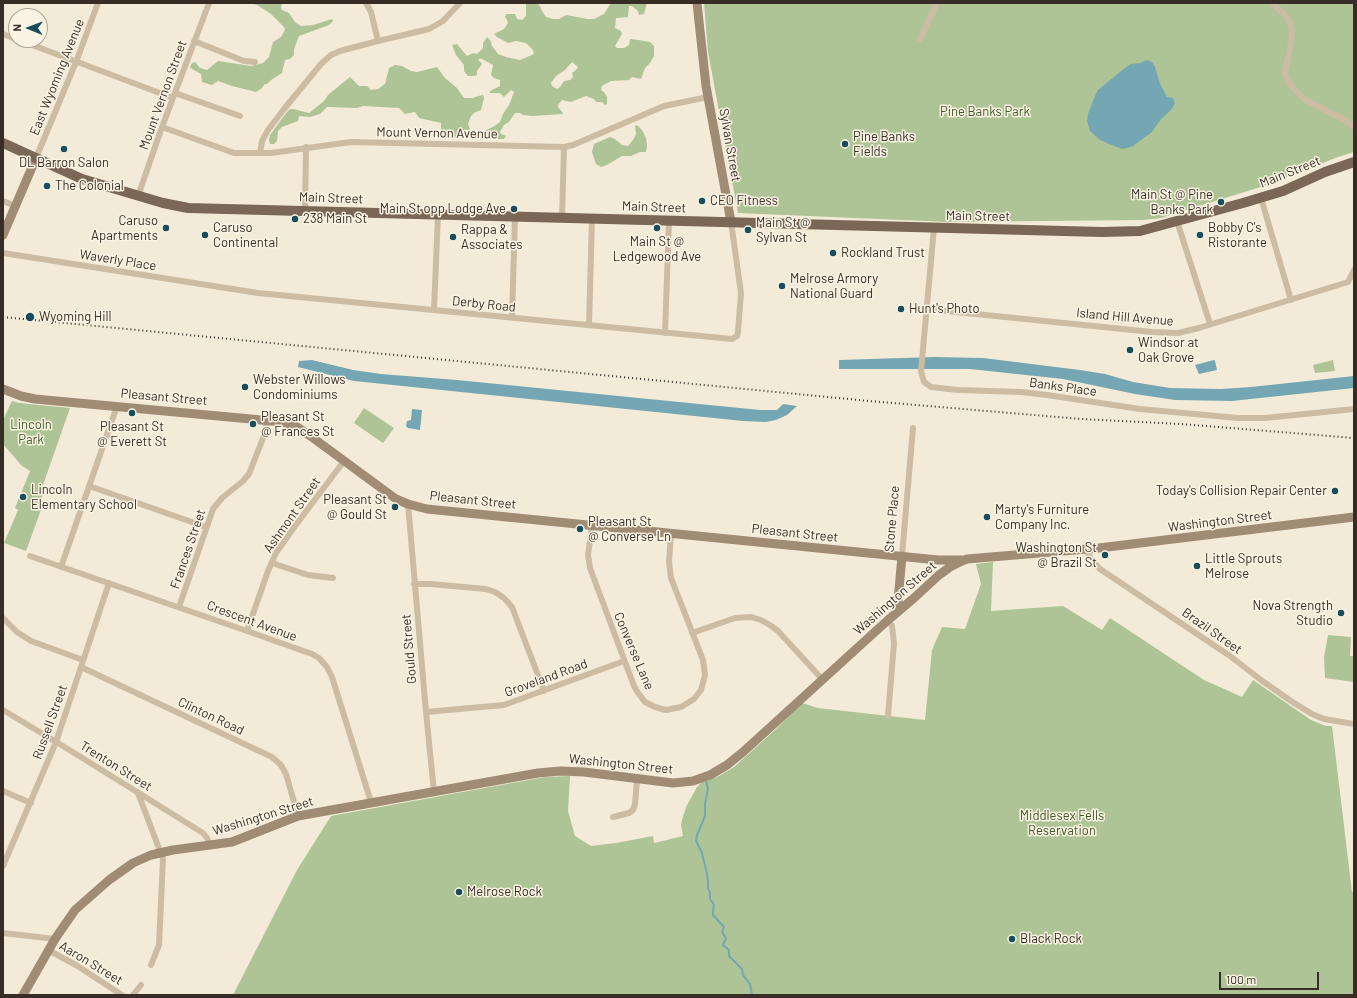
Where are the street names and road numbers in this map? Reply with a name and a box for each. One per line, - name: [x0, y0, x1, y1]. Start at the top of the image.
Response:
- street label: East Wyoming Avenue: [27, 17, 87, 137]
- street label: Mount Vernon Street: [136, 38, 190, 152]
- street label: Sylvan Street: [716, 107, 744, 183]
- street label: Mount Vernon Avenue: [376, 124, 498, 142]
- street label: Main Street: [1257, 153, 1323, 191]
- street label: Main Street: [299, 189, 363, 207]
- street label: Main Street: [622, 198, 686, 216]
- street label: Main Street: [946, 208, 1010, 224]
- street label: Waverly Place: [78, 246, 158, 274]
- street label: Derby Road: [451, 293, 517, 315]
- street label: Island Hill Avenue: [1076, 305, 1174, 329]
- street label: Banks Place: [1028, 375, 1098, 399]
- street label: Pleasant Street: [120, 385, 208, 409]
- street label: Ashmont Street: [260, 474, 324, 556]
- street label: Stone Place: [881, 485, 903, 553]
- street label: Pleasant Street: [429, 488, 517, 512]
- street label: Frances Street: [167, 507, 209, 591]
- street label: Washington Street: [1167, 507, 1273, 535]
- street label: Pleasant Street: [751, 521, 839, 545]
- street label: Washington Street: [850, 558, 940, 638]
- street label: Crescent Avenue: [205, 597, 299, 645]
- street label: Brazil Street: [1179, 605, 1245, 657]
- street label: Converse Lane: [611, 610, 657, 692]
- street label: Gould Street: [398, 613, 420, 685]
- street label: Groveland Road: [502, 656, 590, 700]
- street label: Russell Street: [29, 683, 71, 761]
- street label: Clinton Road: [175, 694, 247, 738]
- street label: Trenton Street: [77, 738, 155, 794]
- street label: Washington Street: [568, 751, 674, 777]
- street label: Washington Street: [211, 793, 315, 839]
- street label: Aaron Street: [56, 938, 126, 988]

